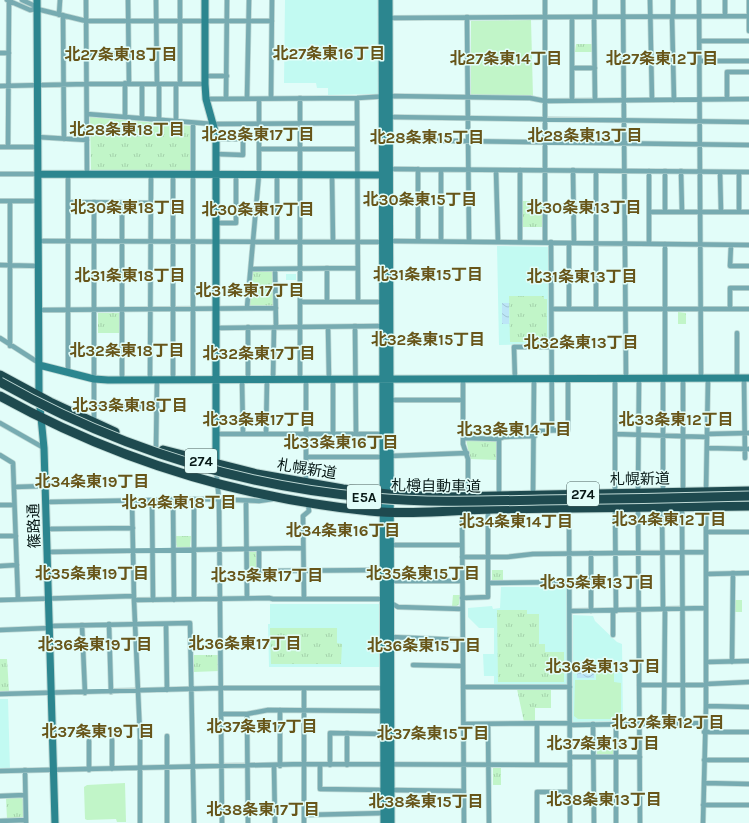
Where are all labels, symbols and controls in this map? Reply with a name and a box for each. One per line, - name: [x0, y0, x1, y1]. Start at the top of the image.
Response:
- district label: 北27条東16丁目: [272, 44, 386, 63]
- district label: 北27条東18丁目: [64, 45, 178, 64]
- district label: 北27条東14丁目: [450, 49, 562, 68]
- district label: 北27条東12丁目: [605, 49, 719, 68]
- district label: 北28条東18丁目: [69, 120, 185, 139]
- district label: 北28条東17丁目: [201, 125, 315, 144]
- district label: 北28条東13丁目: [527, 126, 643, 145]
- district label: 北28条東15丁目: [369, 128, 485, 147]
- district label: 北30条東15丁目: [362, 190, 478, 209]
- district label: 北30条東18丁目: [70, 198, 186, 217]
- district label: 北30条東13丁目: [526, 198, 642, 217]
- district label: 北30条東17丁目: [201, 200, 315, 219]
- district label: 北31条東15丁目: [373, 265, 483, 284]
- district label: 北31条東18丁目: [74, 266, 186, 285]
- district label: 北31条東13丁目: [526, 267, 638, 286]
- district label: 北31条東17丁目: [195, 281, 305, 300]
- district label: 北32条東15丁目: [371, 330, 485, 349]
- district label: 北32条東13丁目: [523, 333, 639, 352]
- district label: 北32条東18丁目: [69, 341, 185, 360]
- district label: 北32条東17丁目: [202, 344, 316, 363]
- district label: 北33条東18丁目: [72, 396, 188, 415]
- district label: 北33条東17丁目: [202, 410, 316, 429]
- district label: 北33条東12丁目: [618, 410, 734, 429]
- district label: 北33条東14丁目: [456, 420, 572, 439]
- district label: 北33条東16丁目: [283, 433, 399, 452]
- road number: 274: [185, 449, 217, 473]
- street label: 札幌新道: [276, 455, 338, 483]
- street label: 札幌新道: [610, 469, 670, 489]
- district label: 北34条東19丁目: [35, 472, 149, 491]
- street label: 札樽自動車道: [391, 476, 481, 496]
- road number: 274: [567, 482, 599, 506]
- road number: E5A: [347, 485, 381, 509]
- district label: 北34条東18丁目: [121, 493, 237, 512]
- street label: 篠路通: [24, 503, 44, 549]
- district label: 北34条東12丁目: [612, 510, 726, 529]
- district label: 北34条東14丁目: [459, 512, 573, 531]
- district label: 北34条東16丁目: [286, 521, 400, 540]
- district label: 北35条東19丁目: [35, 564, 149, 583]
- district label: 北35条東15丁目: [366, 564, 480, 583]
- district label: 北35条東17丁目: [211, 566, 323, 585]
- district label: 北35条東13丁目: [540, 573, 654, 592]
- district label: 北36条東17丁目: [188, 634, 302, 653]
- district label: 北36条東19丁目: [37, 635, 153, 654]
- district label: 北36条東15丁目: [367, 636, 481, 655]
- district label: 北36条東13丁目: [545, 657, 661, 676]
- district label: 北37条東12丁目: [611, 713, 725, 732]
- district label: 北37条東17丁目: [206, 717, 318, 736]
- district label: 北37条東19丁目: [41, 722, 155, 741]
- district label: 北37条東15丁目: [377, 724, 489, 743]
- district label: 北37条東13丁目: [546, 734, 660, 753]
- district label: 北38条東13丁目: [546, 790, 662, 809]
- district label: 北38条東15丁目: [368, 792, 484, 811]
- district label: 北38条東17丁目: [206, 800, 320, 819]

